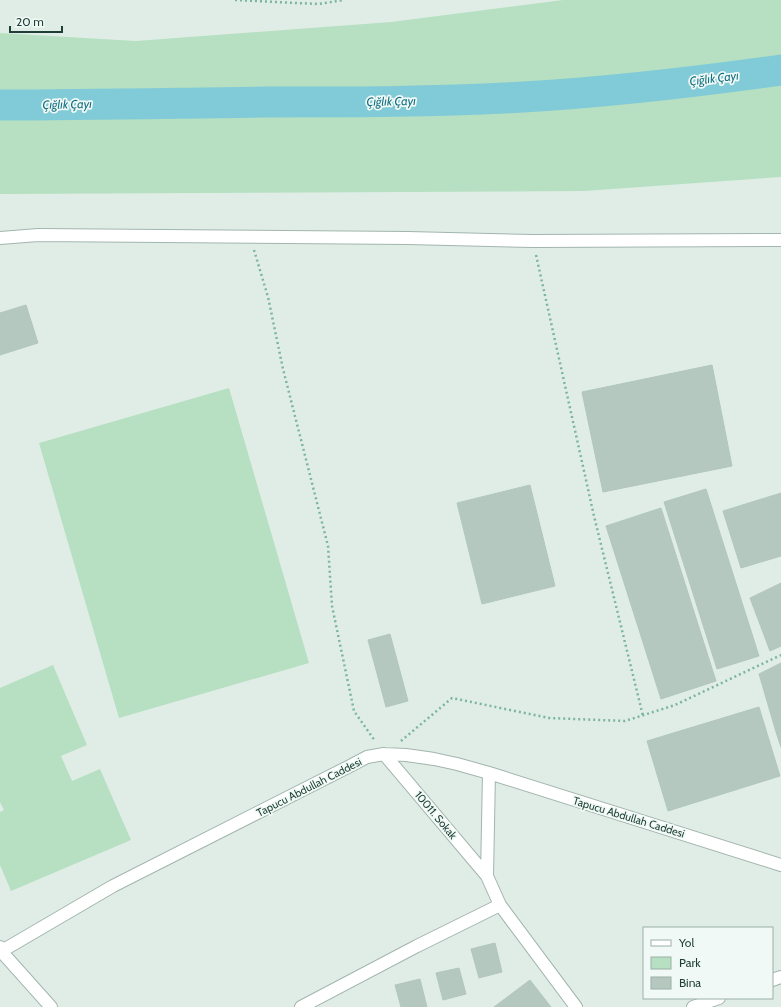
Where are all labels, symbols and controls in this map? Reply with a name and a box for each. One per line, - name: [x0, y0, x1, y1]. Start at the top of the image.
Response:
- scale bar: [10, 8, 62, 34]
- text: 20 m: [16, 14, 44, 29]
- water label: Çığlık Çayı: [689, 67, 740, 88]
- water label: Çığlık Çayı: [366, 93, 416, 109]
- water label: Çığlık Çayı: [42, 96, 92, 112]
- street label: Tapucu Abdullah Caddesi: [254, 754, 364, 820]
- street label: 10011. Sokak: [412, 788, 460, 842]
- street label: Tapucu Abdullah Caddesi: [571, 793, 687, 841]
- legend: [643, 927, 773, 999]
- text: Yol: [678, 935, 694, 950]
- text: Park: [679, 955, 701, 970]
- text: Bina: [679, 975, 701, 990]

